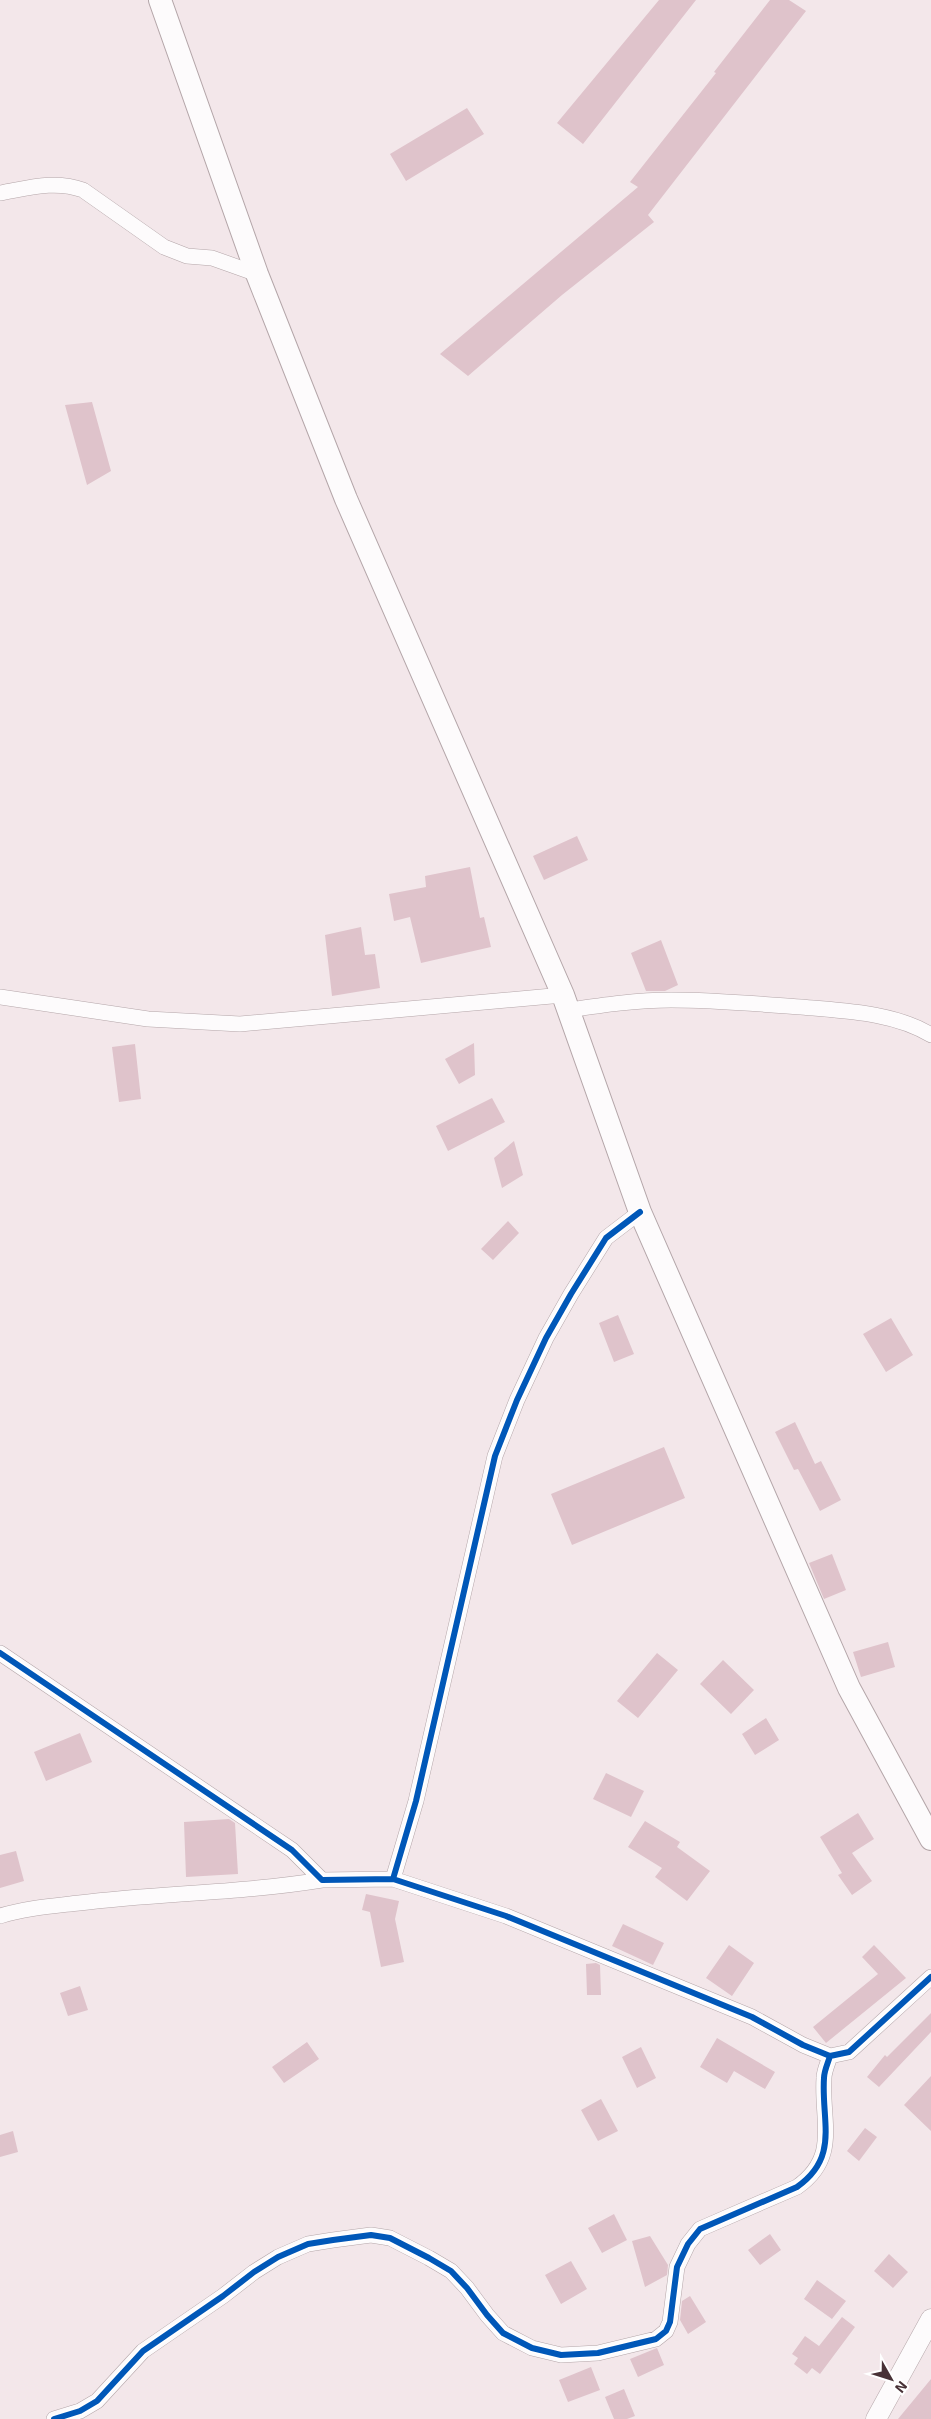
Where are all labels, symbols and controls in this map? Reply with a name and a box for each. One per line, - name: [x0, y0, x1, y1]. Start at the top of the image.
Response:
- north arrow: [866, 2354, 916, 2404]
- text: N: [892, 2378, 911, 2397]

